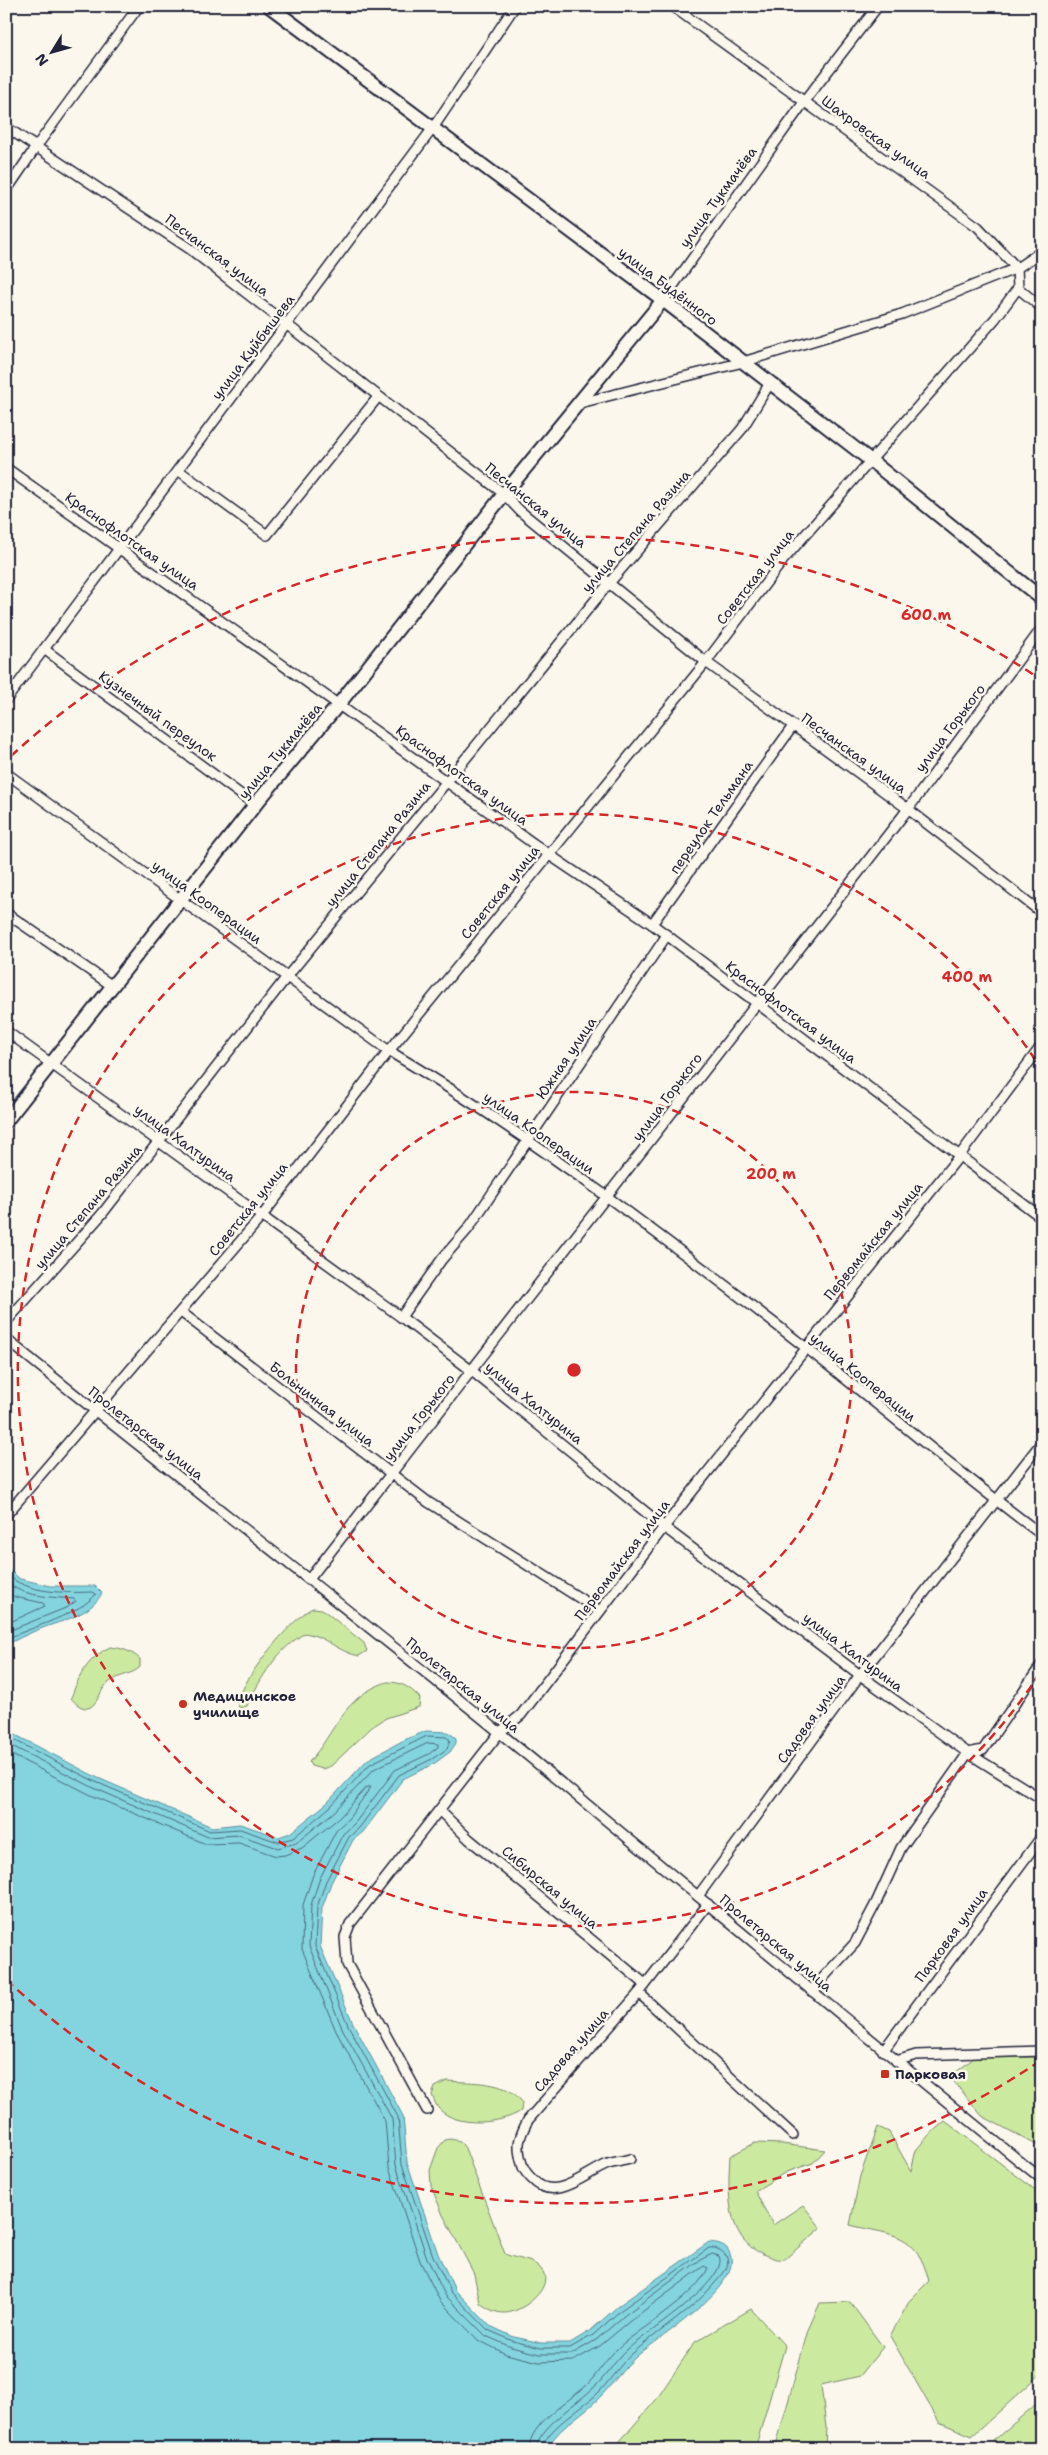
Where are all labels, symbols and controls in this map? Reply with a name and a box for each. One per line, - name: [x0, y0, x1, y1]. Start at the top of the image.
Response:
- north arrow: [28, 28, 78, 78]
- text: N: [31, 50, 52, 70]
- street label: Шахровская улица: [818, 91, 934, 183]
- street label: улица Тукмачёва: [675, 143, 761, 251]
- street label: Песчанская улица: [161, 210, 273, 300]
- street label: улица Будённого: [615, 243, 721, 329]
- street label: улица Куйбышева: [208, 291, 299, 403]
- street label: Песчанская улица: [482, 459, 591, 552]
- street label: улица Степана Разина: [578, 466, 694, 596]
- street label: Краснофлотская улица: [62, 488, 203, 594]
- street label: Советская улица: [712, 526, 798, 628]
- text: 600 m: [901, 605, 951, 625]
- street label: Кузнечный переулок: [95, 667, 221, 765]
- street label: улица Горького: [911, 680, 989, 776]
- street label: улица Тукмачёва: [234, 699, 326, 803]
- street label: Песчанская улица: [798, 709, 910, 797]
- street label: Краснофлотская улица: [392, 721, 532, 829]
- street label: переулок Тельмана: [665, 757, 757, 877]
- street label: улица Степана Разина: [322, 777, 435, 911]
- street label: Советская улица: [457, 841, 544, 943]
- street label: улица Кооперации: [148, 856, 266, 948]
- street label: Краснофлотская улица: [722, 957, 860, 1067]
- text: 400 m: [942, 967, 992, 987]
- street label: Южная улица: [532, 1013, 600, 1103]
- street label: улица Горького: [628, 1049, 706, 1145]
- street label: улица Кооперации: [480, 1088, 598, 1178]
- street label: улица Халтурина: [131, 1100, 239, 1186]
- street label: улица Степана Разина: [31, 1141, 145, 1273]
- street label: Советская улица: [205, 1158, 292, 1260]
- text: 200 m: [746, 1164, 796, 1184]
- street label: Первомайская улица: [820, 1178, 926, 1304]
- street label: улица Кооперации: [806, 1329, 920, 1425]
- street label: Больничная улица: [266, 1357, 378, 1451]
- street label: улица Халтурина: [481, 1358, 587, 1448]
- centre of rings: [565, 1361, 583, 1379]
- street label: улица Горького: [379, 1370, 459, 1464]
- street label: Пролетарская улица: [85, 1382, 208, 1484]
- street label: Первомайская улица: [571, 1496, 674, 1624]
- street label: улица Халтурина: [799, 1608, 907, 1696]
- street label: Пролетарская улица: [402, 1633, 524, 1737]
- street label: Садовая улица: [773, 1671, 849, 1767]
- place label: Медицинское училище: [193, 1687, 296, 1721]
- marker: Медицинское училище: [177, 1698, 189, 1710]
- street label: Сибирская улица: [498, 1841, 602, 1933]
- street label: Парковая улица: [911, 1884, 991, 1986]
- street label: Пролетарская улица: [716, 1891, 836, 1996]
- street label: Садовая улица: [530, 2004, 612, 2096]
- place label: Парковая: [895, 2065, 966, 2083]
- marker: Парковая: [879, 2068, 891, 2080]

